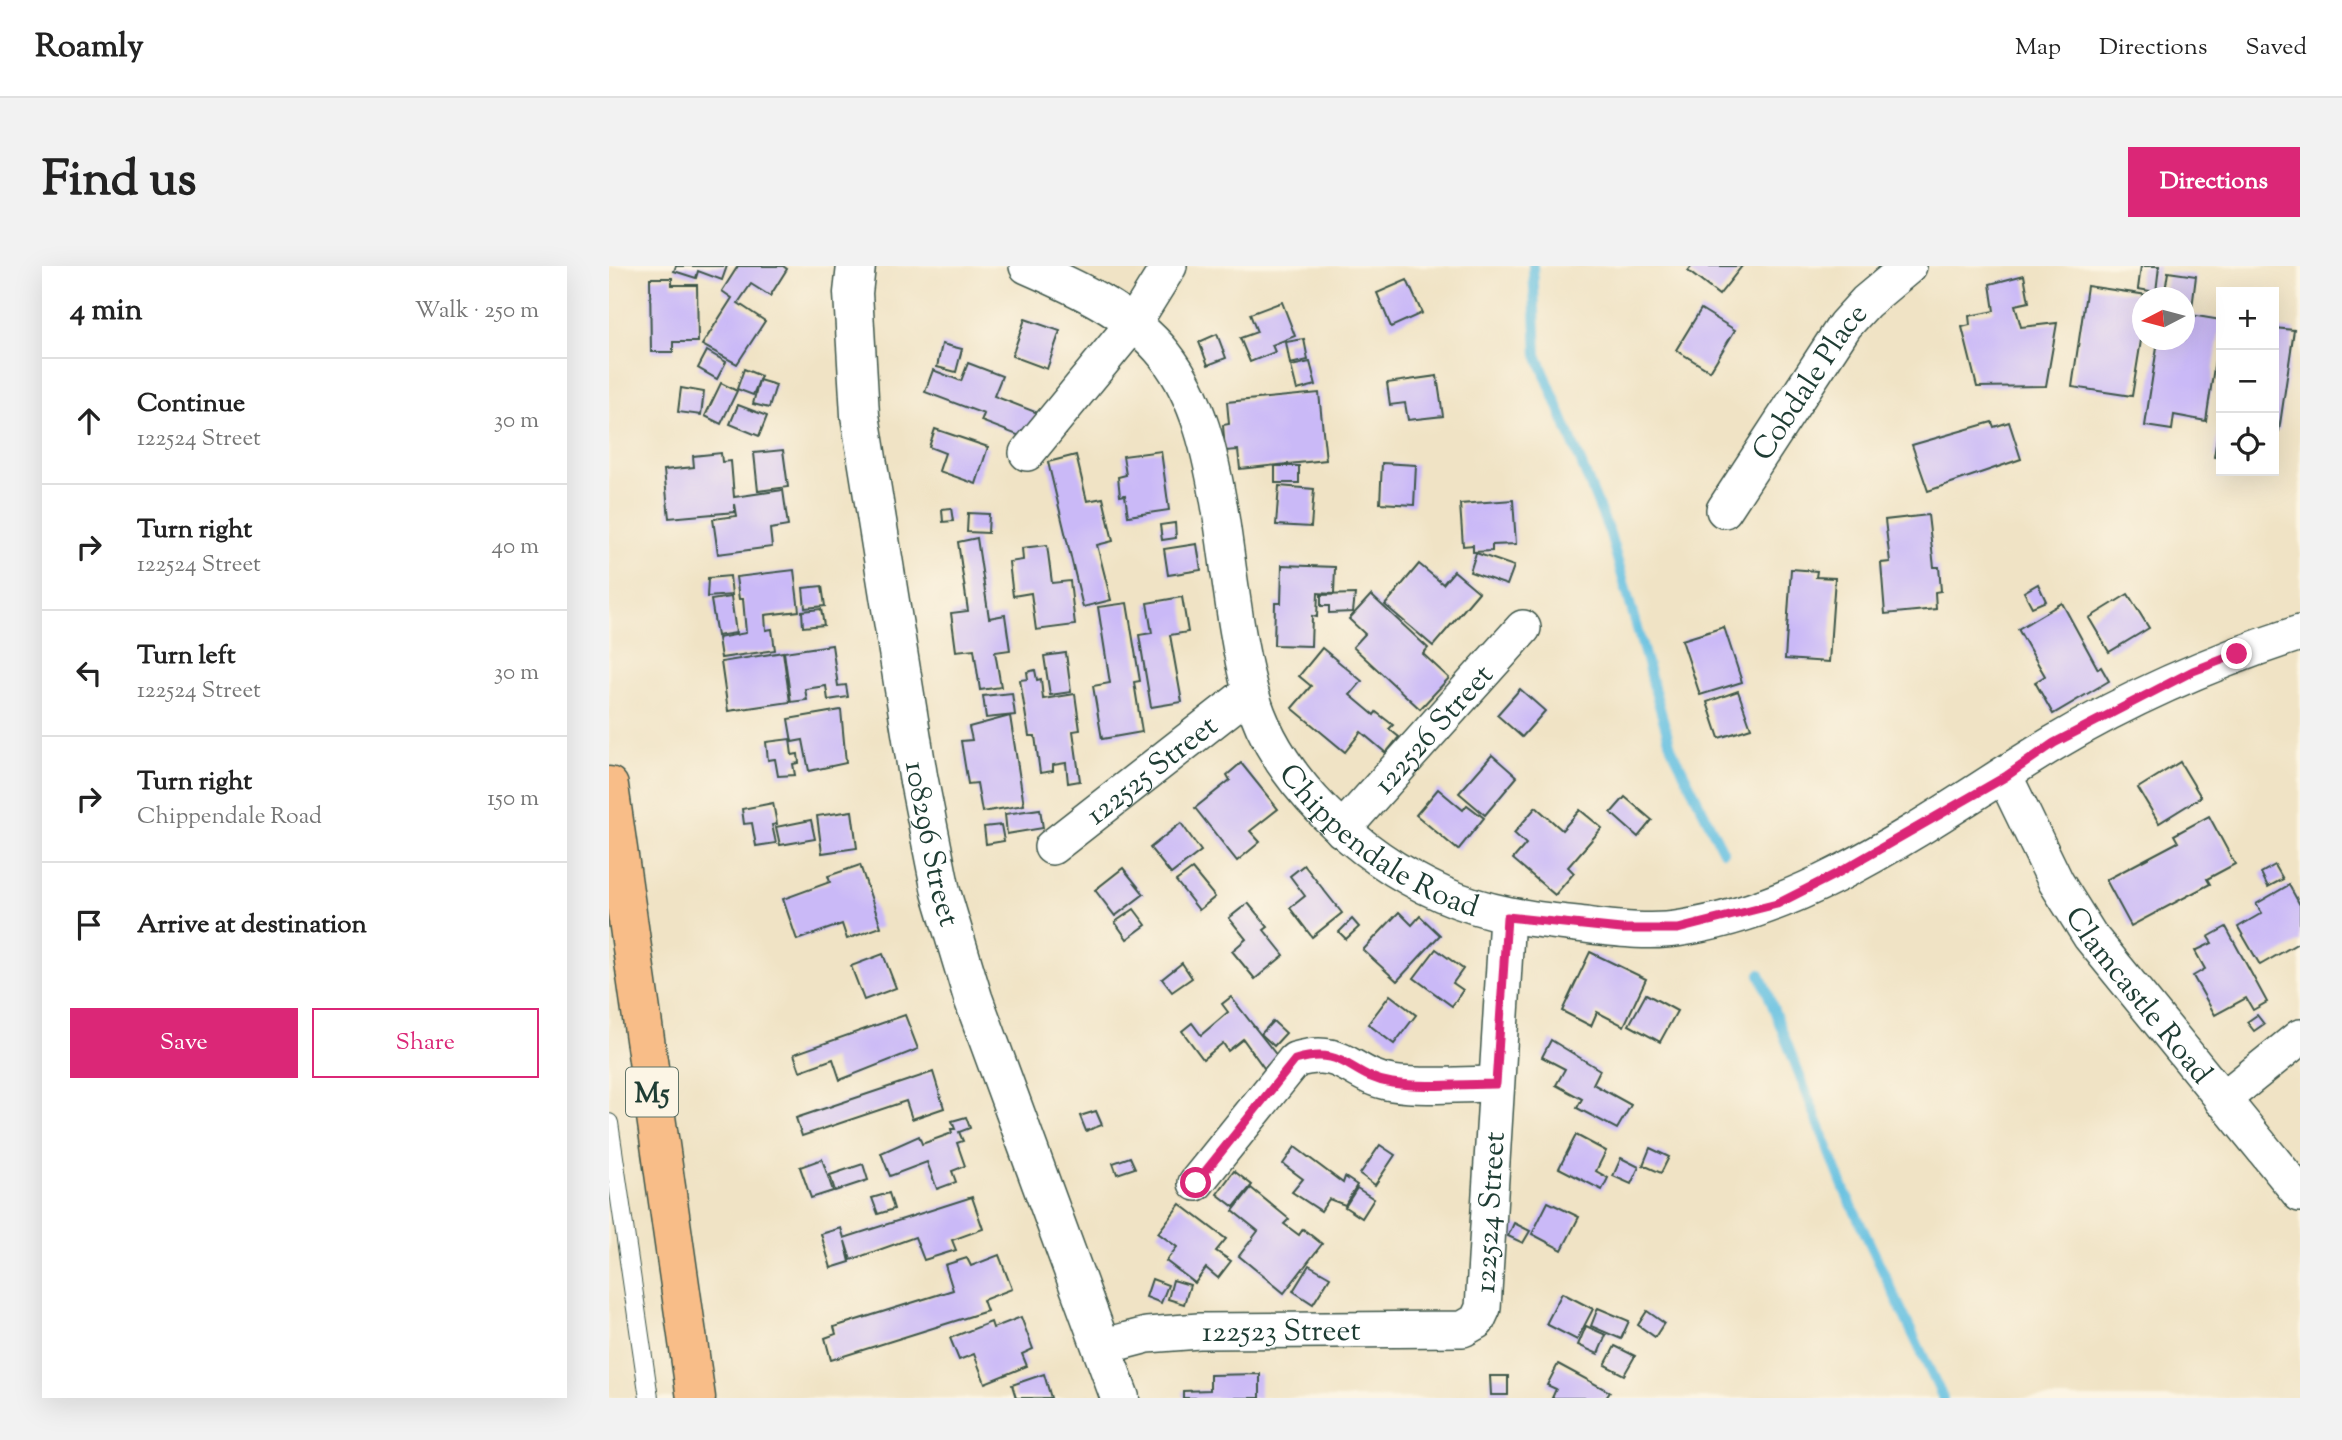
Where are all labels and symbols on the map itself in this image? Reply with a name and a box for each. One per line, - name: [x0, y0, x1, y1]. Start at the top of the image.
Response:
- north arrow: [2132, 287, 2195, 350]
- street label: Cobdale Place: [1743, 295, 1879, 470]
- route end: [2221, 638, 2252, 669]
- street label: 122526 Street: [1365, 656, 1504, 805]
- street label: 122525 Street: [1078, 706, 1228, 837]
- street label: Chippendale Road: [1267, 756, 1484, 930]
- street label: 108296 Street: [892, 758, 969, 932]
- street label: Clamcastle Road: [2053, 899, 2221, 1094]
- road number: M5: [626, 1068, 678, 1116]
- street label: 122524 Street: [1465, 1130, 1518, 1294]
- route start: [1180, 1167, 1211, 1198]
- street label: 122523 Street: [1202, 1311, 1361, 1355]

